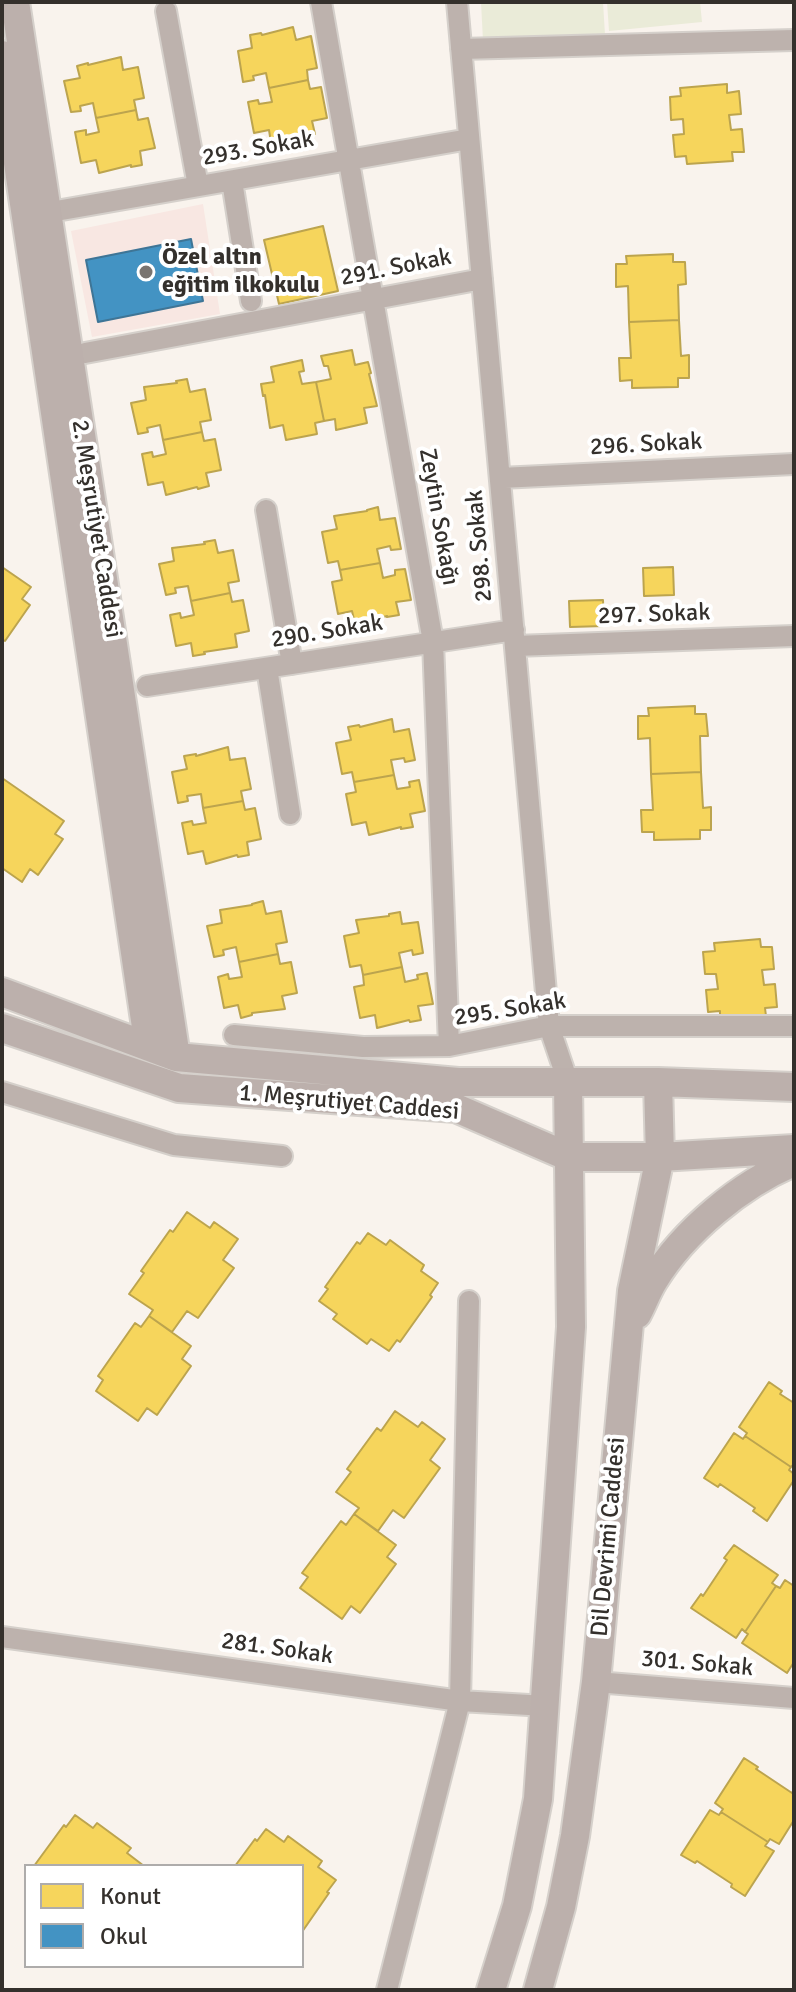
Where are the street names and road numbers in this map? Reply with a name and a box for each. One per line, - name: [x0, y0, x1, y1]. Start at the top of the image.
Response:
- street label: 293. Sokak: [200, 125, 316, 173]
- street label: 291. Sokak: [338, 243, 454, 293]
- street label: 2. Meşrutiyet Caddesi: [65, 418, 127, 640]
- street label: 296. Sokak: [589, 428, 703, 462]
- street label: Zeytin Sokağı: [412, 446, 464, 588]
- street label: 298. Sokak: [461, 489, 499, 603]
- street label: 297. Sokak: [597, 599, 711, 631]
- street label: 290. Sokak: [269, 609, 385, 655]
- street label: 295. Sokak: [452, 987, 568, 1033]
- street label: 1. Meşrutiyet Caddesi: [238, 1079, 460, 1127]
- street label: Dil Devrimi Caddesi: [586, 1436, 632, 1638]
- street label: 281. Sokak: [219, 1627, 335, 1671]
- street label: 301. Sokak: [640, 1645, 754, 1683]

